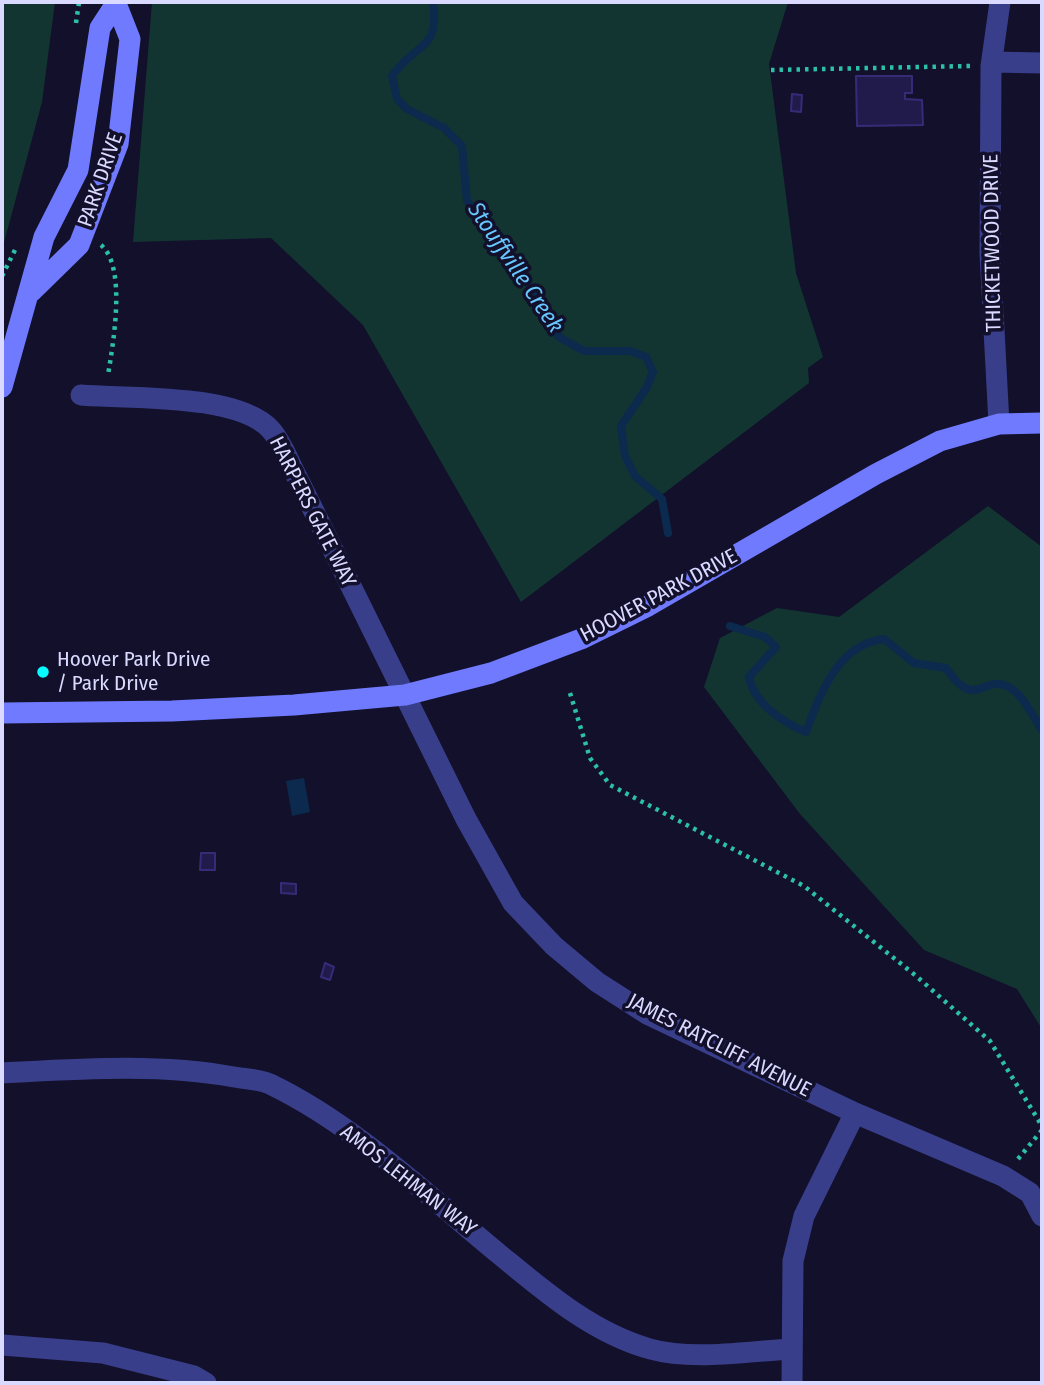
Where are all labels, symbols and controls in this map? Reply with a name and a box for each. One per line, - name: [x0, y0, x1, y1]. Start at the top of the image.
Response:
- street label: PARK DRIVE: [73, 130, 129, 230]
- street label: THICKETWOOD DRIVE: [979, 154, 1007, 332]
- water label: Stouffville Creek: [461, 197, 569, 339]
- street label: HARPERS GATE WAY: [263, 433, 361, 591]
- street label: HOOVER PARK DRIVE: [576, 544, 742, 648]
- place label: Hoover Park Drive / Park Drive: [57, 647, 210, 697]
- marker: Hoover Park Drive / Park Drive: [35, 664, 51, 680]
- street label: JAMES RATCLIFF AVENUE: [623, 989, 815, 1103]
- street label: AMOS LEHMAN WAY: [335, 1120, 481, 1242]

